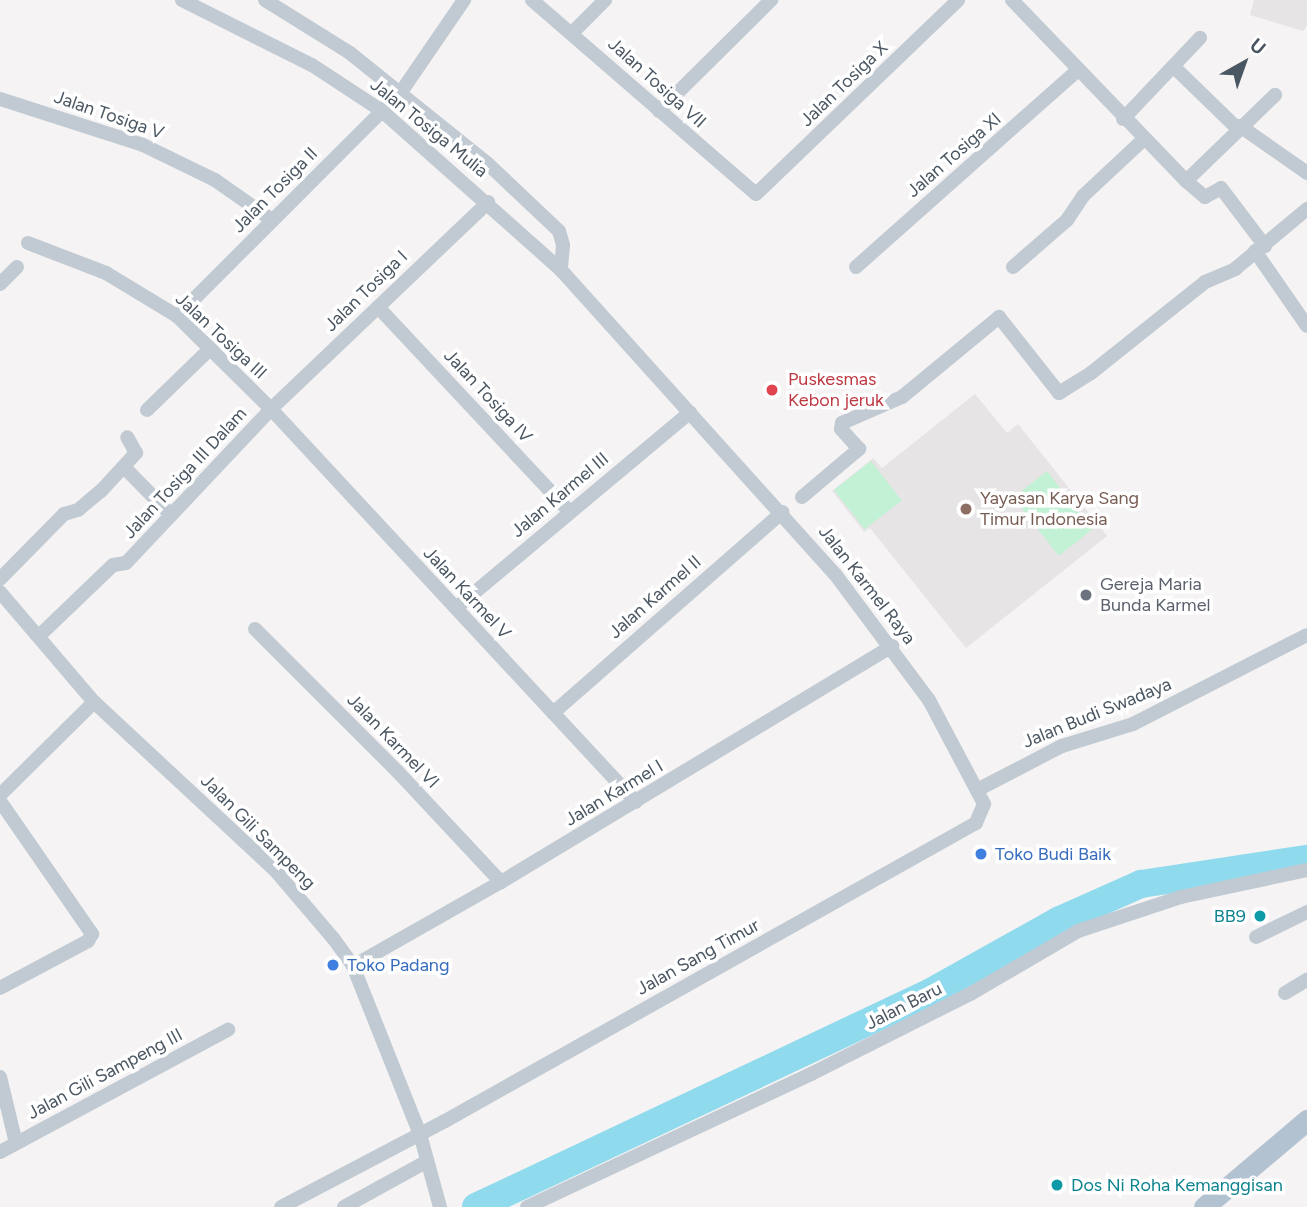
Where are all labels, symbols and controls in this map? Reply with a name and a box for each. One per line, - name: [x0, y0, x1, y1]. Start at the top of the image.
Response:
- north arrow: [1209, 28, 1279, 98]
- street label: Jalan Tosiga VII: [604, 33, 710, 133]
- text: U: [1245, 33, 1270, 60]
- street label: Jalan Tosiga X: [796, 37, 892, 131]
- street label: Jalan Tosiga Mulia: [366, 74, 492, 182]
- street label: Jalan Tosiga V: [51, 86, 167, 144]
- street label: Jalan Tosiga XI: [902, 108, 1006, 202]
- street label: Jalan Tosiga II: [228, 143, 322, 237]
- street label: Jalan Tosiga I: [320, 246, 412, 336]
- street label: Jalan Tosiga III: [171, 288, 271, 384]
- street label: Jalan Tosiga IV: [439, 345, 537, 447]
- place label: Puskesmas Kebon jeruk: [788, 369, 884, 412]
- marker: Puskesmas Kebon jeruk: [762, 380, 782, 400]
- street label: Jalan Tosiga III Dalam: [119, 403, 251, 543]
- street label: Jalan Karmel III: [507, 448, 613, 542]
- place label: Yayasan Karya Sang Timur Indonesia: [980, 488, 1139, 530]
- marker: Yayasan Karya Sang Timur Indonesia: [958, 501, 974, 517]
- street label: Jalan Karmel Raya: [814, 521, 920, 649]
- street label: Jalan Karmel V: [419, 542, 515, 644]
- street label: Jalan Karmel II: [604, 551, 706, 643]
- place label: Gereja Maria Bunda Karmel: [1100, 574, 1210, 616]
- marker: Gereja Maria Bunda Karmel: [1078, 587, 1094, 603]
- street label: Jalan Budi Swadaya: [1019, 673, 1175, 753]
- street label: Jalan Karmel VI: [342, 689, 444, 793]
- street label: Jalan Karmel I: [561, 755, 667, 831]
- street label: Jalan Gili Sampeng: [196, 770, 320, 894]
- place label: Toko Budi Baik: [995, 843, 1111, 865]
- marker: Toko Budi Baik: [973, 846, 989, 862]
- place label: BB9: [1214, 905, 1246, 927]
- marker: BB9: [1252, 908, 1268, 924]
- street label: Jalan Sang Timur: [633, 914, 763, 1000]
- place label: Toko Padang: [347, 954, 449, 976]
- marker: Toko Padang: [325, 957, 341, 973]
- street label: Jalan Baru: [862, 978, 946, 1034]
- street label: Jalan Gili Sampeng III: [24, 1024, 186, 1124]
- place label: Dos Ni Roha Kemanggisan: [1071, 1174, 1283, 1196]
- marker: Dos Ni Roha Kemanggisan: [1049, 1177, 1065, 1193]

